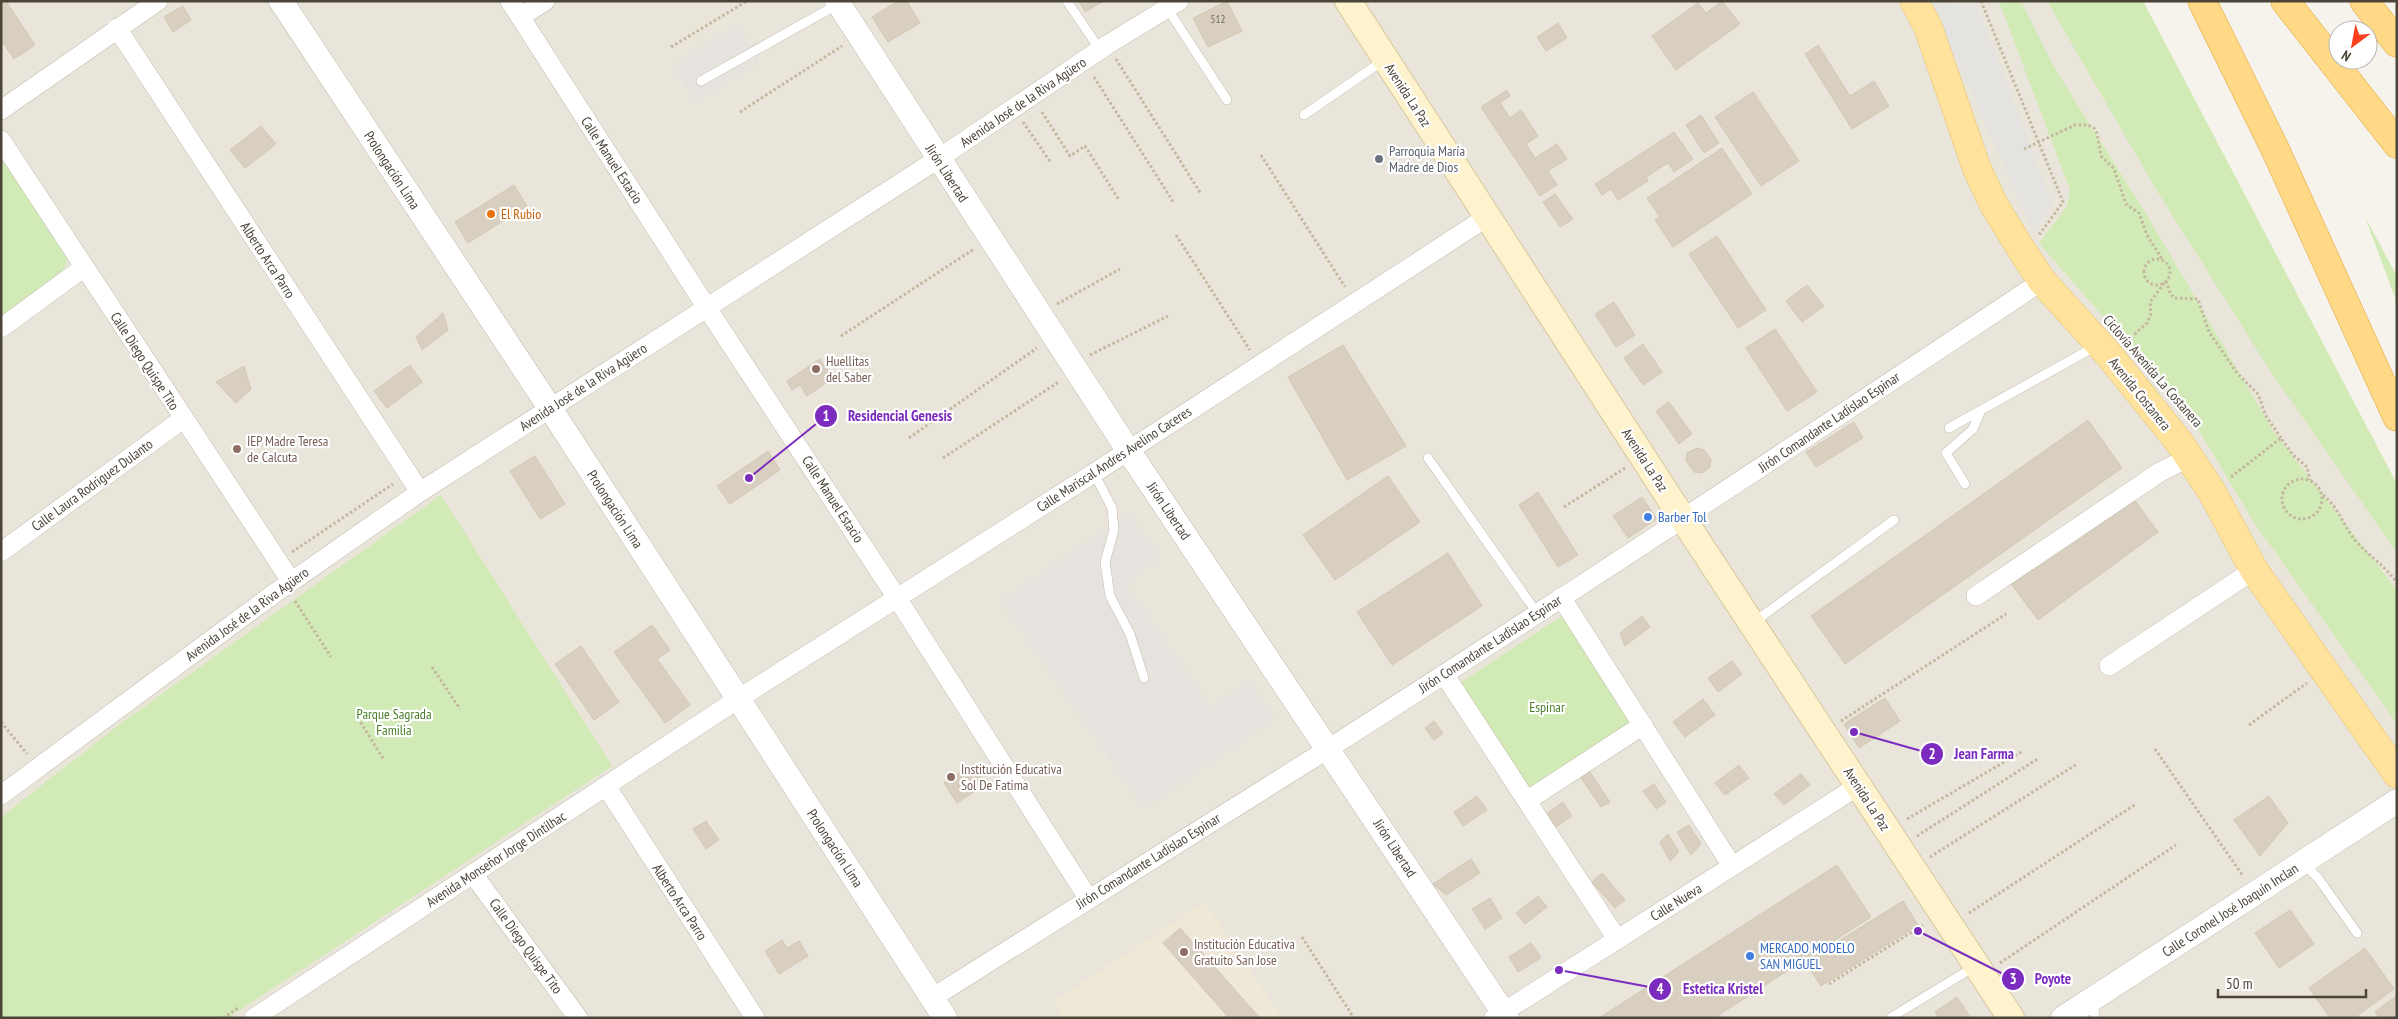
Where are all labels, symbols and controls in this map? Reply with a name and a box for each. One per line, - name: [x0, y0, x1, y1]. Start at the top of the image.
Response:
- house number: 512: [1211, 12, 1225, 26]
- north arrow: [2328, 20, 2378, 70]
- text: N: [2338, 46, 2354, 66]
- street label: Avenida José de la Riva Agüero: [956, 53, 1090, 151]
- street label: Avenida La Paz: [1381, 60, 1435, 130]
- street label: Calle Manuel Estacio: [577, 113, 647, 207]
- street label: Prolongación Lima: [360, 127, 424, 213]
- street label: Jirón Libertad: [921, 140, 972, 205]
- place label: Parroquia María Madre de Dios: [1389, 142, 1465, 176]
- marker: Parroquia María Madre de Dios: [1373, 153, 1385, 165]
- place label: El Rubio: [501, 205, 541, 223]
- marker: El Rubio: [485, 208, 497, 220]
- street label: Alberto Arca Parro: [237, 218, 299, 302]
- street label: Calle Diego Quispe Tito: [107, 309, 183, 413]
- street label: Ciclovía Avenida La Costanera: [2099, 311, 2207, 431]
- street label: Avenida José de la Riva Agüero: [516, 339, 650, 435]
- place label: Huellitas del Saber: [826, 352, 872, 386]
- street label: Avenida Costanera: [2105, 354, 2175, 434]
- marker: Huellitas del Saber: [810, 363, 822, 375]
- street label: Jirón Comandante Ladislao Espinar: [1754, 368, 1903, 477]
- callout: Residencial Genesis: [813, 401, 963, 431]
- street label: Calle Mariscal Andres Avelino Caceres: [1033, 402, 1195, 516]
- text: 1: [822, 406, 830, 425]
- text: Residencial Genesis: [848, 406, 952, 425]
- street label: Avenida La Paz: [1618, 425, 1672, 495]
- place label: IEP Madre Teresa de Calcuta: [247, 432, 328, 466]
- street label: Calle Laura Rodriguez Dulanto: [28, 435, 156, 535]
- marker: IEP Madre Teresa de Calcuta: [231, 443, 243, 455]
- street label: Calle Manuel Estacio: [798, 452, 868, 546]
- street label: Prolongación Lima: [583, 466, 647, 552]
- street label: Jirón Libertad: [1143, 478, 1195, 543]
- place label: Barber Tol: [1658, 508, 1707, 526]
- marker: Barber Tol: [1642, 511, 1654, 523]
- street label: Avenida José de la Riva Agüero: [182, 563, 312, 665]
- street label: Jirón Comandante Ladislao Espinar: [1414, 591, 1565, 698]
- park label: Espinar: [1529, 698, 1565, 716]
- park label: Parque Sagrada Familia: [357, 705, 431, 739]
- callout: Jean Farma: [1919, 739, 2024, 769]
- text: 2: [1928, 744, 1936, 763]
- text: Jean Farma: [1953, 744, 2014, 763]
- place label: Institución Educativa Sol De Fatima: [961, 760, 1062, 794]
- street label: Avenida La Paz: [1840, 764, 1894, 834]
- marker: Institución Educativa Sol De Fatima: [945, 771, 957, 783]
- street label: Prolongación Lima: [803, 805, 867, 891]
- street label: Avenida Monseñor Jorge Dintilhac: [423, 807, 569, 911]
- street label: Jirón Comandante Ladislao Espinar: [1072, 809, 1224, 913]
- street label: Jirón Libertad: [1369, 815, 1420, 880]
- street label: Calle Coronel José Joaquín Inclan: [2158, 859, 2302, 961]
- street label: Alberto Arca Parro: [649, 860, 711, 944]
- street label: Calle Nueva: [1647, 879, 1705, 925]
- street label: Calle Diego Quispe Tito: [485, 895, 567, 997]
- place label: Institución Educativa Gratuito San Jose: [1194, 935, 1295, 969]
- place label: MERCADO MODELO SAN MIGUEL: [1760, 939, 1855, 973]
- marker: Institución Educativa Gratuito San Jose: [1178, 946, 1190, 958]
- marker: MERCADO MODELO SAN MIGUEL: [1744, 950, 1756, 962]
- callout: Poyote: [2000, 964, 2082, 994]
- scale bar: [2218, 966, 2366, 998]
- text: 3: [2009, 969, 2017, 988]
- text: Poyote: [2035, 969, 2071, 988]
- callout: Estetica Kristel: [1648, 974, 1773, 1004]
- text: 50 m: [2226, 974, 2252, 993]
- text: 4: [1656, 979, 1664, 998]
- text: Estetica Kristel: [1683, 979, 1763, 998]

